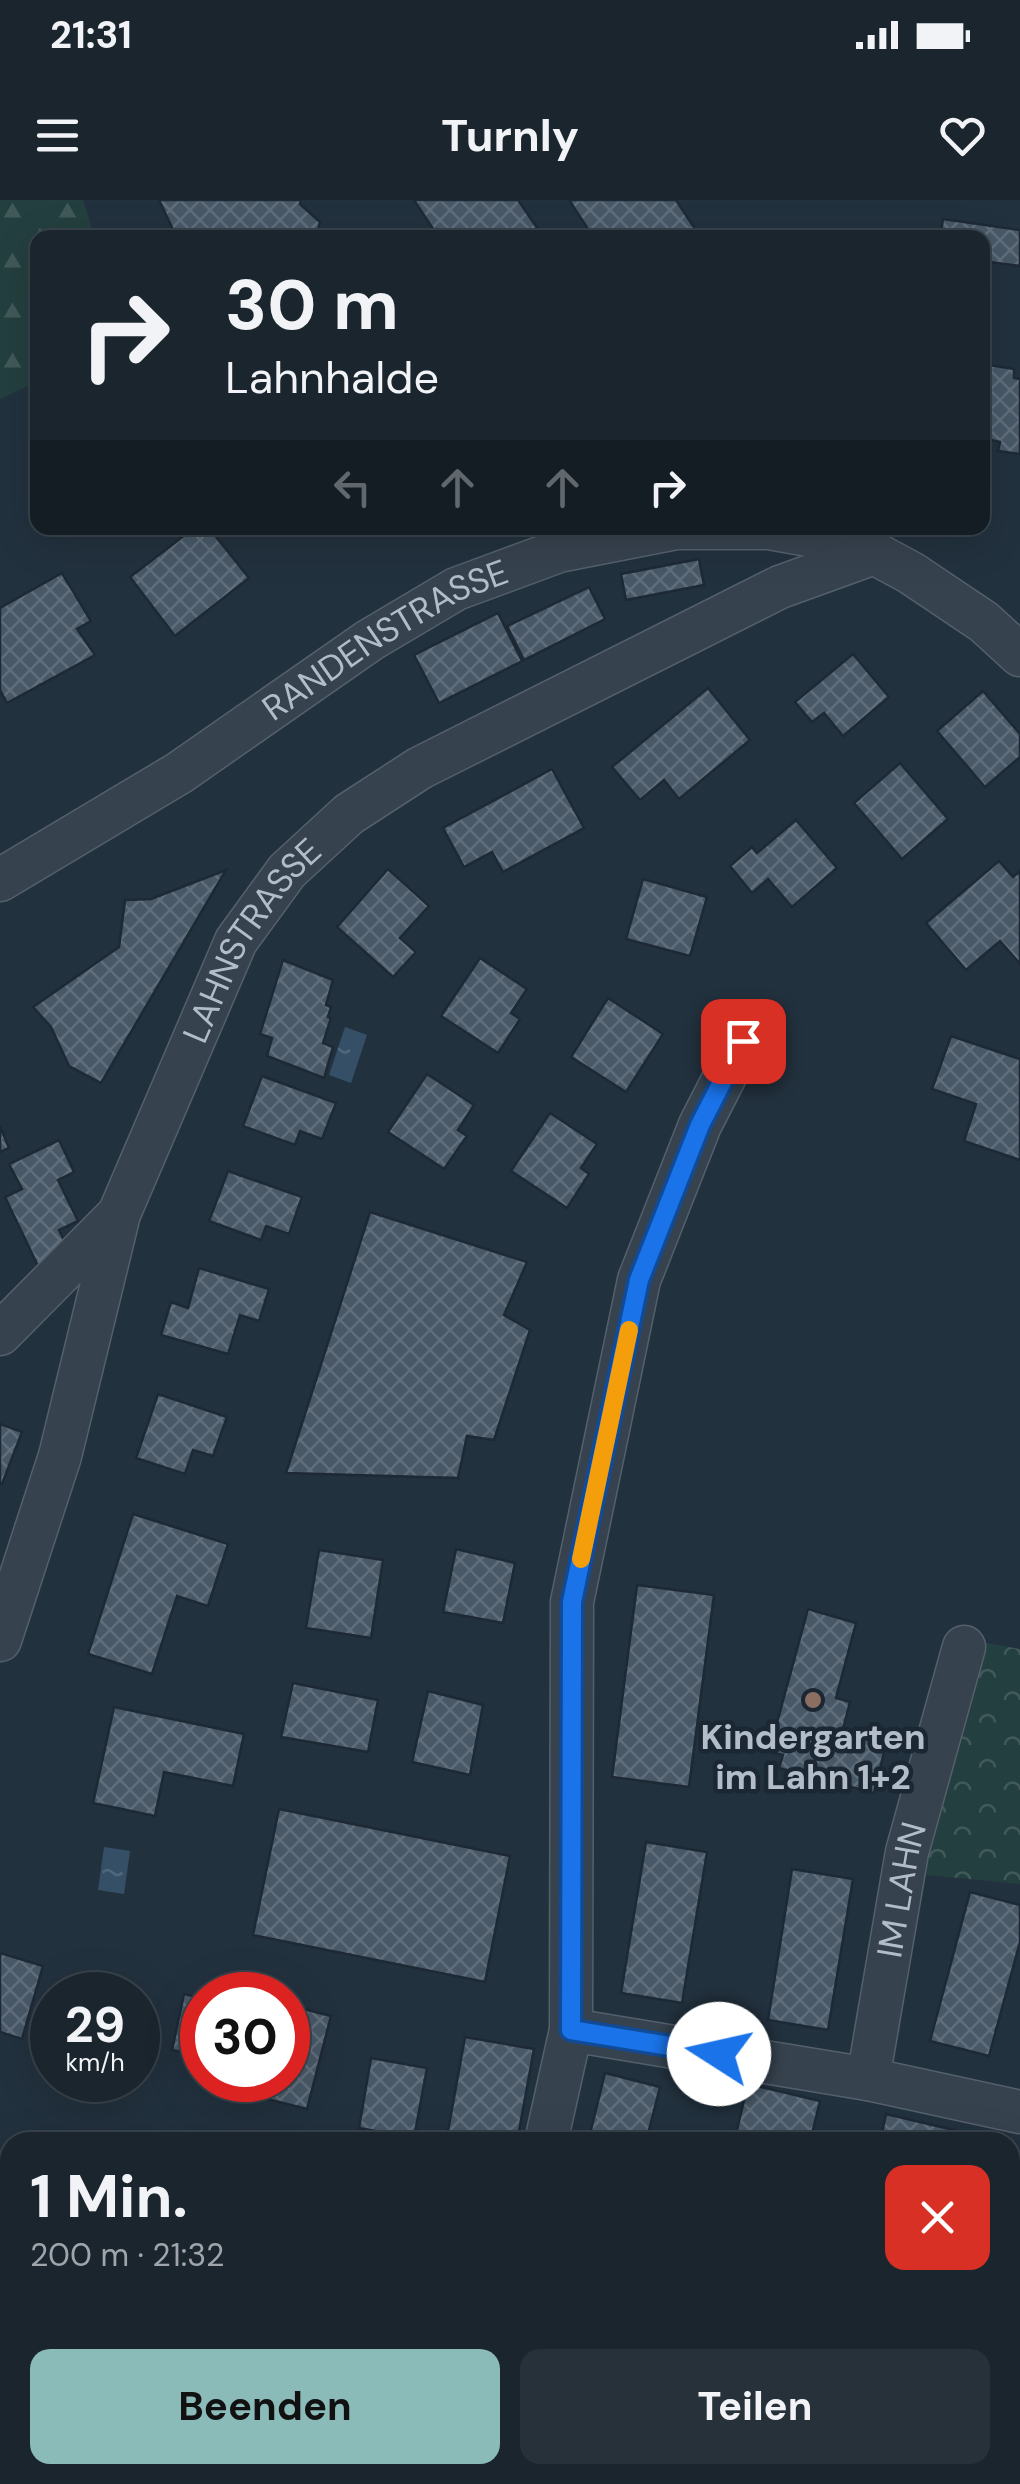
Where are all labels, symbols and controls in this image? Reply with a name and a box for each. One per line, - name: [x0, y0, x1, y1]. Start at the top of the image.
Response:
- text: 21:31: [50, 10, 132, 60]
- text: Turnly: [441, 106, 579, 165]
- icon: menu: [30, 108, 85, 163]
- icon: heart: [935, 108, 990, 163]
- text: 30 m: [225, 260, 399, 351]
- icon: right: [60, 270, 190, 400]
- text: Lahnhalde: [225, 348, 439, 407]
- icon: left: [325, 460, 380, 515]
- icon: ahead: [430, 460, 485, 515]
- icon: ahead: [535, 460, 590, 515]
- icon: right: [640, 460, 695, 515]
- street label: RANDENSTRASSE: [253, 549, 514, 731]
- street label: LAHNSTRASSE: [172, 828, 331, 1050]
- pin: [701, 999, 786, 1084]
- icon: arrive: [716, 1014, 771, 1069]
- marker: Kindergarten im Lahn 1+2: [802, 1689, 824, 1711]
- place label: Kindergarten im Lahn 1+2: [701, 1714, 926, 1800]
- street label: IM LAHN: [866, 1817, 937, 1961]
- speed limit sign: 30: [180, 1972, 310, 2102]
- text: 29: [65, 1992, 125, 2058]
- position arrow: [667, 2002, 771, 2106]
- text: km/h: [65, 2046, 125, 2079]
- text: 1 Min.: [30, 2157, 188, 2236]
- button: close: [885, 2165, 990, 2270]
- text: 200 m · 21:32: [30, 2234, 225, 2276]
- button: Beenden: [30, 2349, 500, 2464]
- button: Teilen: [520, 2349, 990, 2464]

